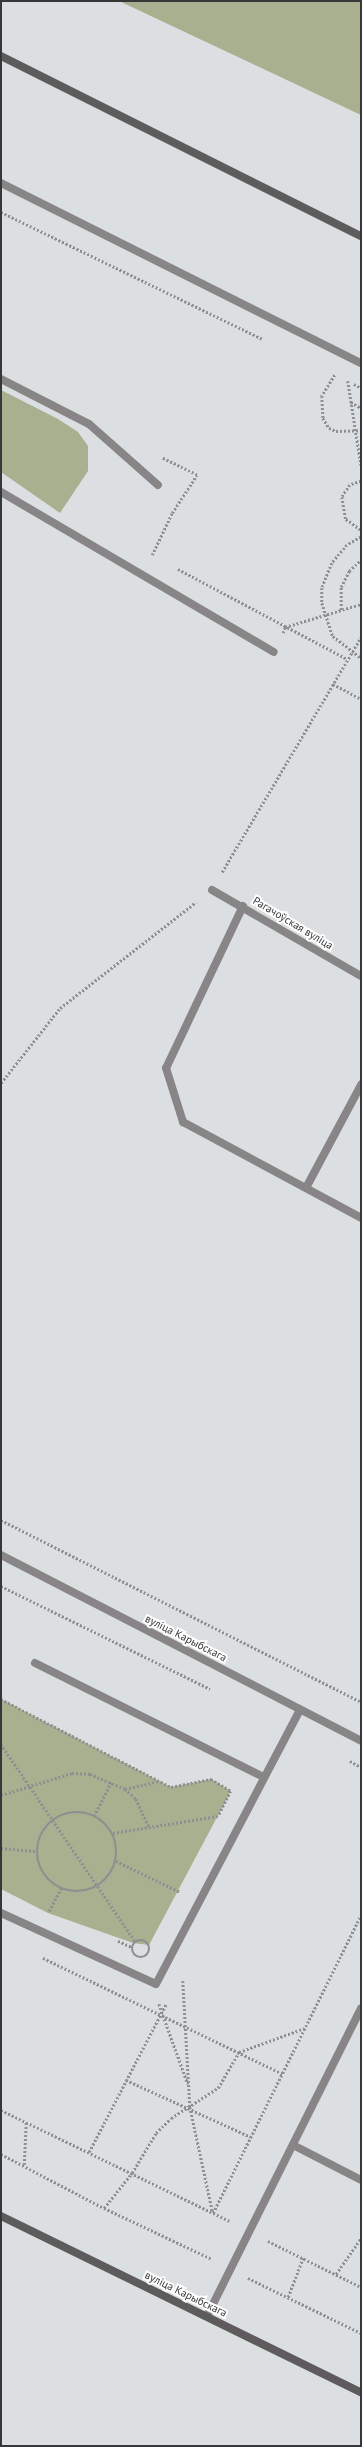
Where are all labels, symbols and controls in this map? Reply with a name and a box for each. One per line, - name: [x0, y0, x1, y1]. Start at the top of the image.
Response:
- street label: Рагачоўская вуліца: [251, 894, 335, 952]
- street label: вуліца Карыбскага: [143, 1612, 229, 1664]
- street label: вуліца Карыбскага: [143, 2268, 229, 2320]

